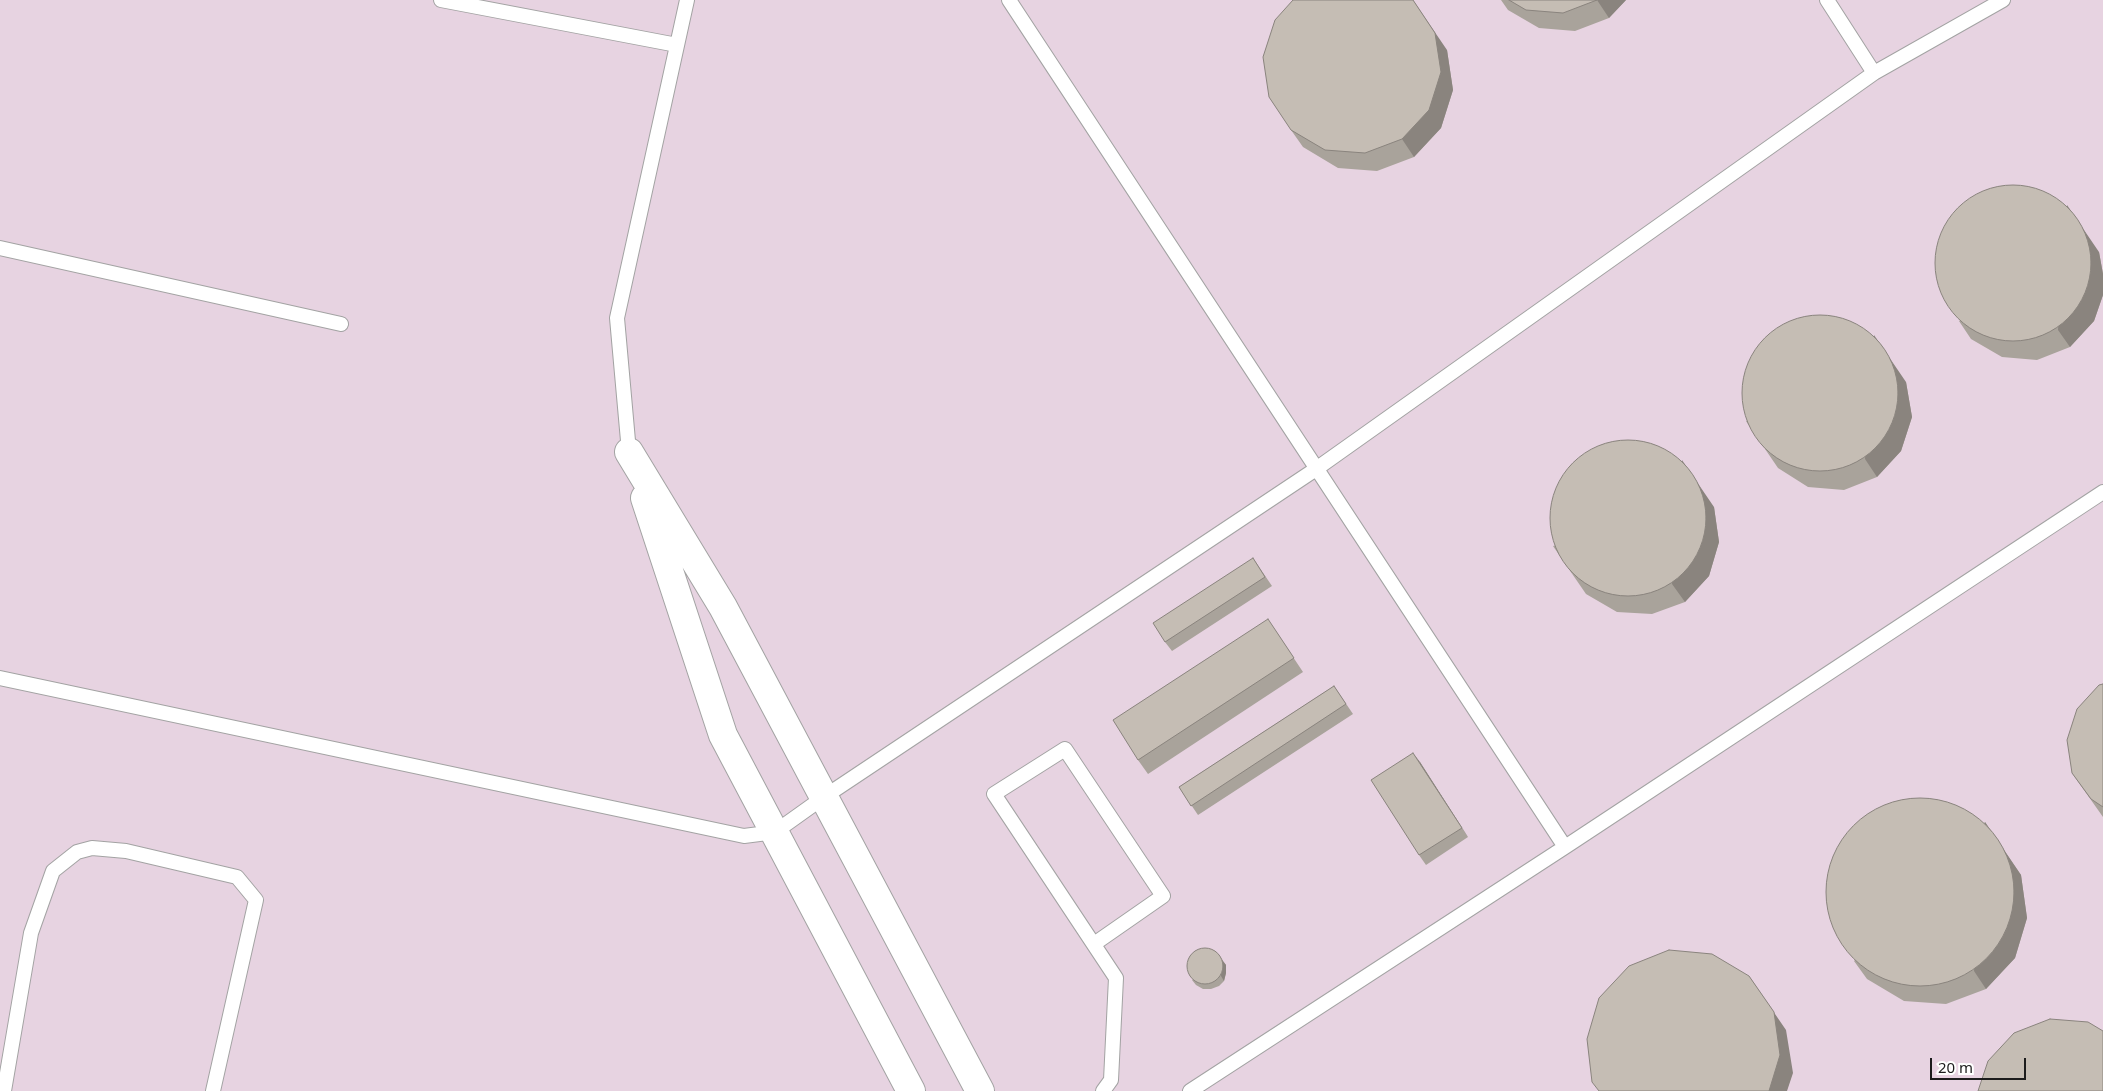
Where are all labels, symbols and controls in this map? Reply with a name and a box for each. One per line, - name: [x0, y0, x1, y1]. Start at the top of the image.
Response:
- scale bar: [1933, 1048, 2029, 1080]
- text: 20 m: [1938, 1057, 1973, 1077]

